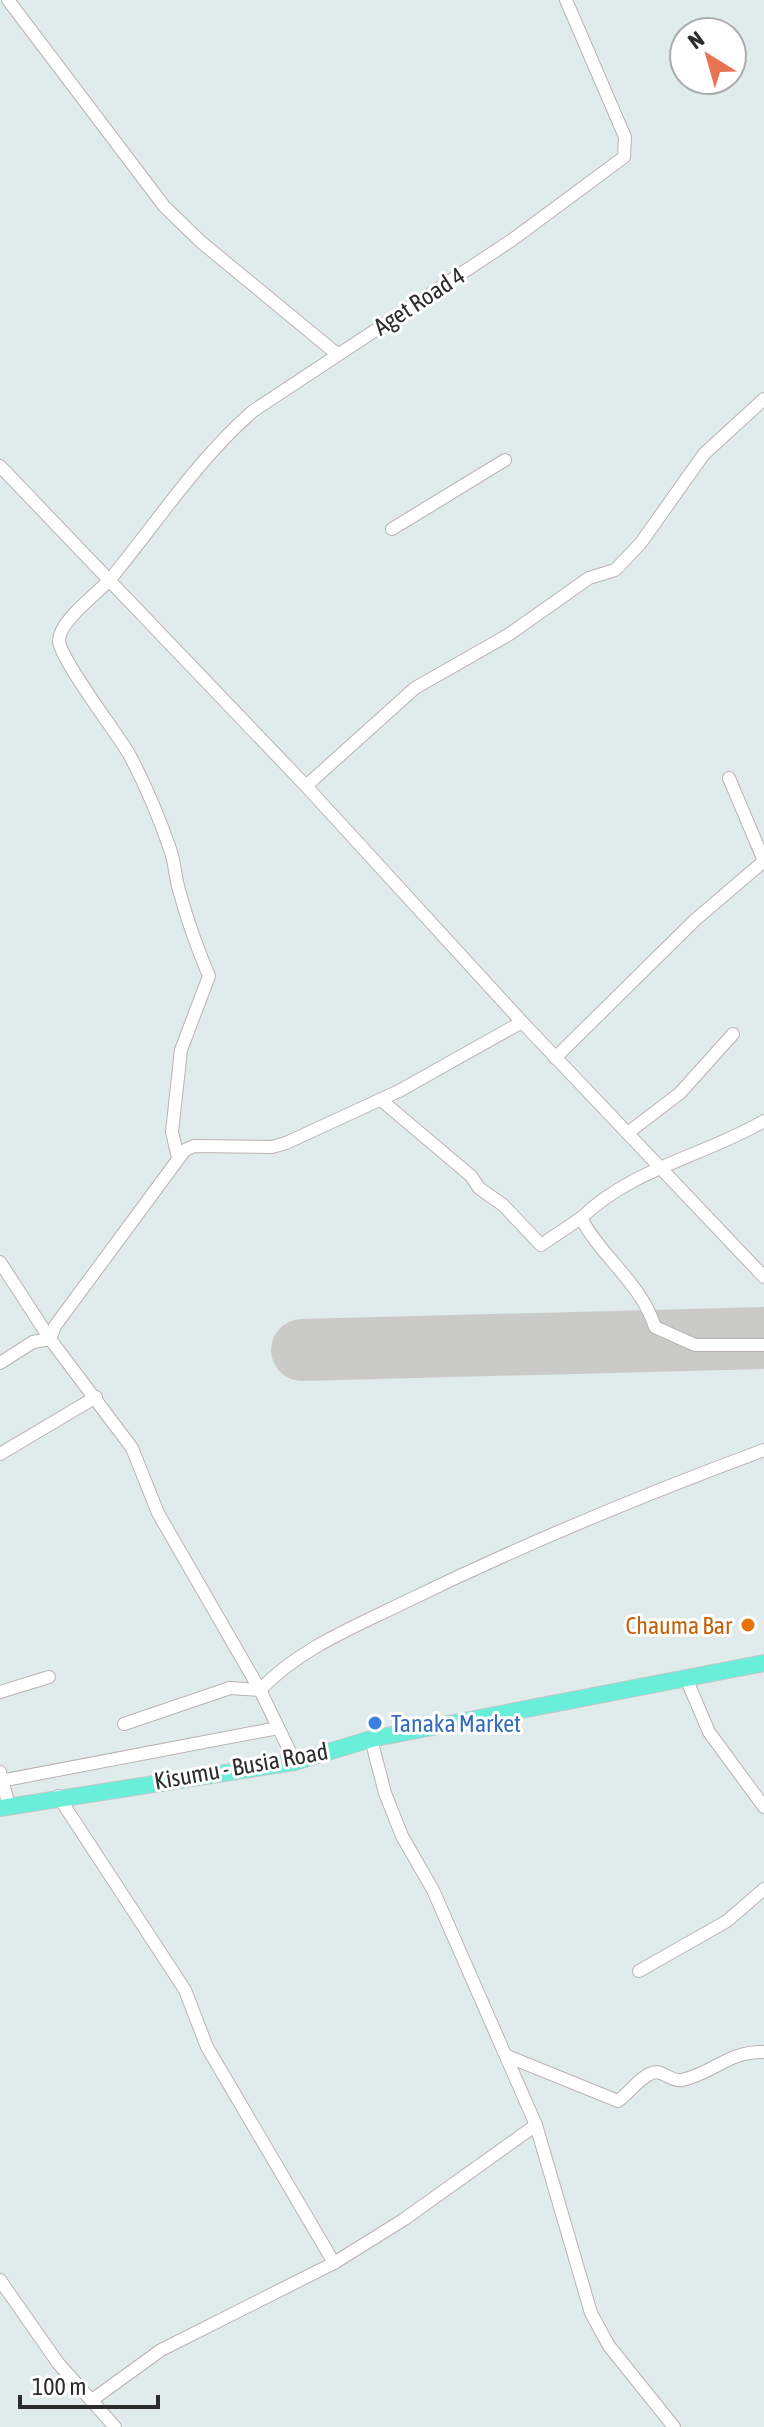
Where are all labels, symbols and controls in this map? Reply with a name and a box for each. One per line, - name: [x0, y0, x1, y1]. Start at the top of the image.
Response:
- north arrow: [668, 16, 748, 96]
- text: N: [683, 26, 709, 54]
- street label: Aget Road 4: [368, 262, 470, 340]
- place label: Chauma Bar: [625, 1612, 733, 1639]
- marker: Chauma Bar: [739, 1616, 757, 1634]
- place label: Tanaka Market: [391, 1710, 521, 1737]
- marker: Tanaka Market: [366, 1714, 384, 1732]
- street label: Kisumu - Busia Road: [152, 1737, 330, 1795]
- scale bar: [20, 2359, 158, 2409]
- text: 100 m: [32, 2373, 86, 2400]

